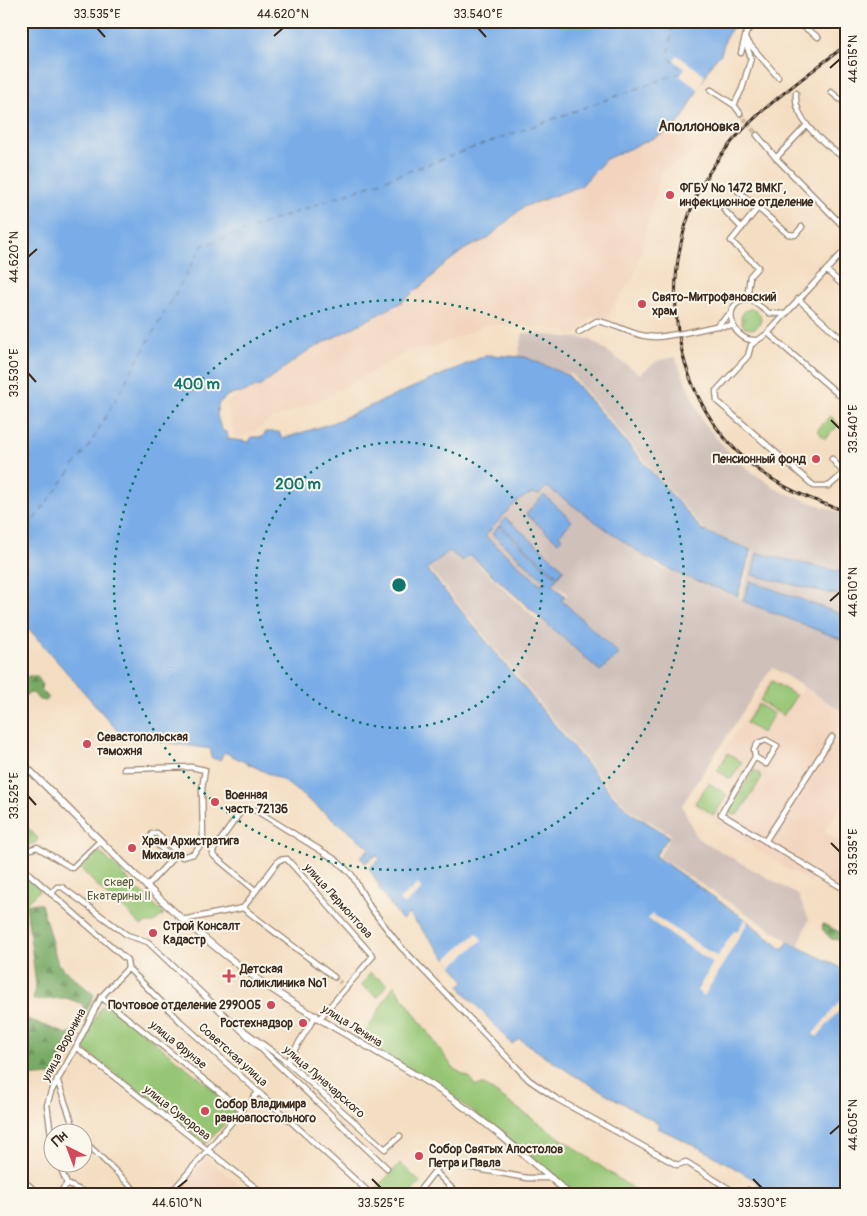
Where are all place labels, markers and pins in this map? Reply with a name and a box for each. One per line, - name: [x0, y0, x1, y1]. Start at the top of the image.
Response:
- place label: ФГБУ № 1472 ВМКГ, инфекционное отделение: [679, 181, 814, 210]
- marker: ФГБУ № 1472 ВМКГ, инфекционное отделение: [664, 189, 676, 201]
- place label: Свято-Митрофановский храм: [651, 290, 777, 319]
- marker: Свято-Митрофановский храм: [636, 298, 648, 310]
- place label: Пенсионный фонд: [713, 452, 807, 467]
- marker: Пенсионный фонд: [810, 453, 822, 465]
- centre of rings: [390, 576, 408, 594]
- place label: Севастопольская таможня: [97, 730, 188, 759]
- marker: Севастопольская таможня: [81, 738, 93, 750]
- place label: Военная часть 72136: [225, 788, 288, 817]
- marker: Военная часть 72136: [209, 796, 221, 808]
- place label: Храм Архистратига Михаила: [142, 834, 240, 863]
- marker: Храм Архистратига Михаила: [126, 842, 138, 854]
- place label: Строй Консалт Кадастр: [163, 919, 241, 948]
- marker: Строй Консалт Кадастр: [147, 927, 159, 939]
- place label: Детская поликлиника №1: [239, 962, 327, 991]
- marker: Детская поликлиника №1: [222, 969, 236, 983]
- place label: Почтовое отделение 299005: [108, 998, 261, 1013]
- marker: Почтовое отделение 299005: [265, 999, 277, 1011]
- place label: Ростехнадзор: [220, 1016, 293, 1031]
- marker: Ростехнадзор: [297, 1017, 309, 1029]
- place label: Собор Владимира равноапостольного: [215, 1097, 316, 1126]
- marker: Собор Владимира равноапостольного: [199, 1105, 211, 1117]
- place label: Собор Святых Апостолов Петра и Павла: [429, 1142, 563, 1171]
- marker: Собор Святых Апостолов Петра и Павла: [413, 1150, 425, 1162]

